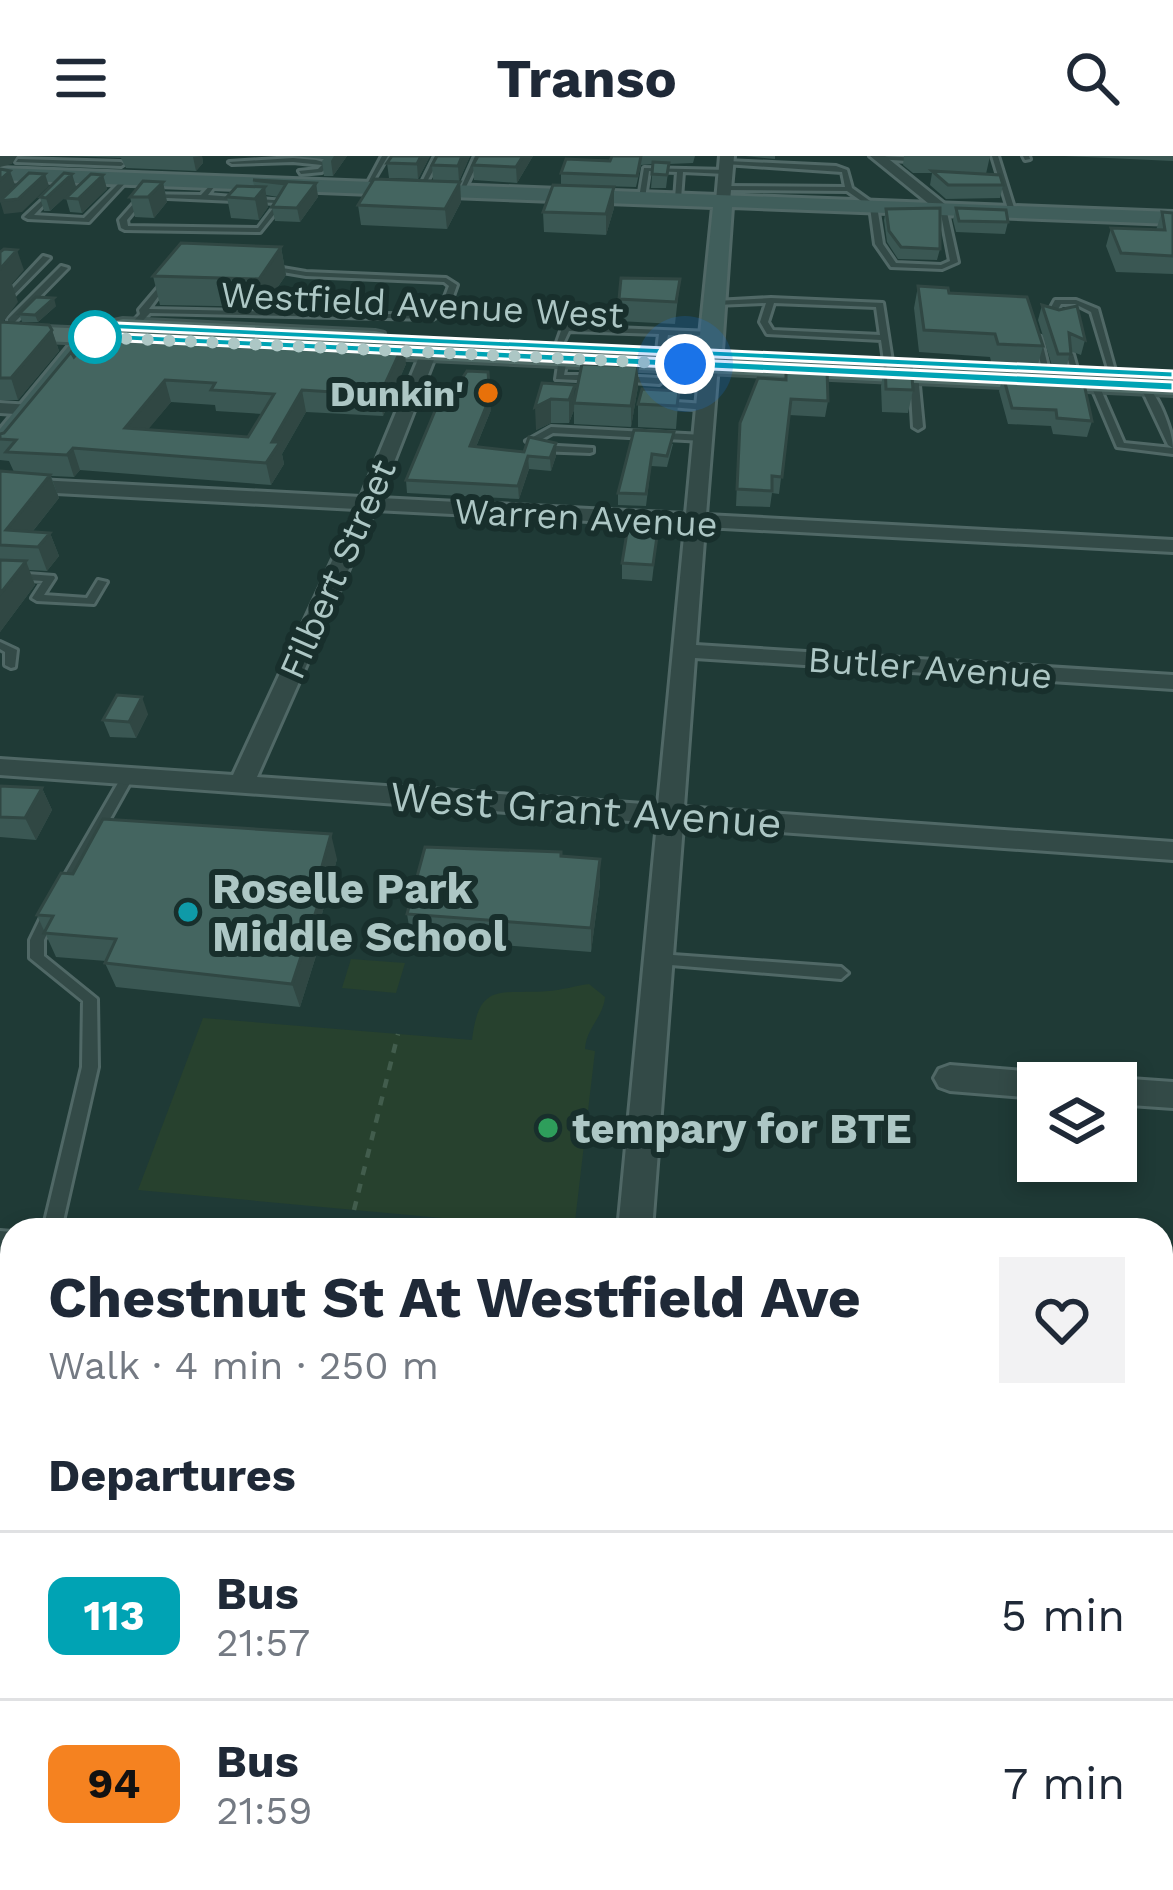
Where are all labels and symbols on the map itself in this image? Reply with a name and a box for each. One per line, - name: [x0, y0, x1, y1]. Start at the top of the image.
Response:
- street label: Westfield Avenue West: [219, 273, 624, 337]
- unlabelled marker: [70, 312, 120, 362]
- your location: [655, 334, 715, 394]
- place label: Dunkin': [330, 373, 464, 415]
- marker: Dunkin': [475, 380, 501, 406]
- street label: Filbert Street: [271, 453, 405, 685]
- street label: Warren Avenue: [453, 490, 719, 546]
- street label: Butler Avenue: [806, 639, 1053, 697]
- street label: West Grant Avenue: [389, 771, 783, 848]
- place label: Roselle Park Middle School: [212, 864, 506, 961]
- marker: Roselle Park Middle School: [175, 899, 201, 925]
- place label: tempary for BTE: [572, 1104, 911, 1153]
- marker: tempary for BTE: [535, 1115, 561, 1141]

